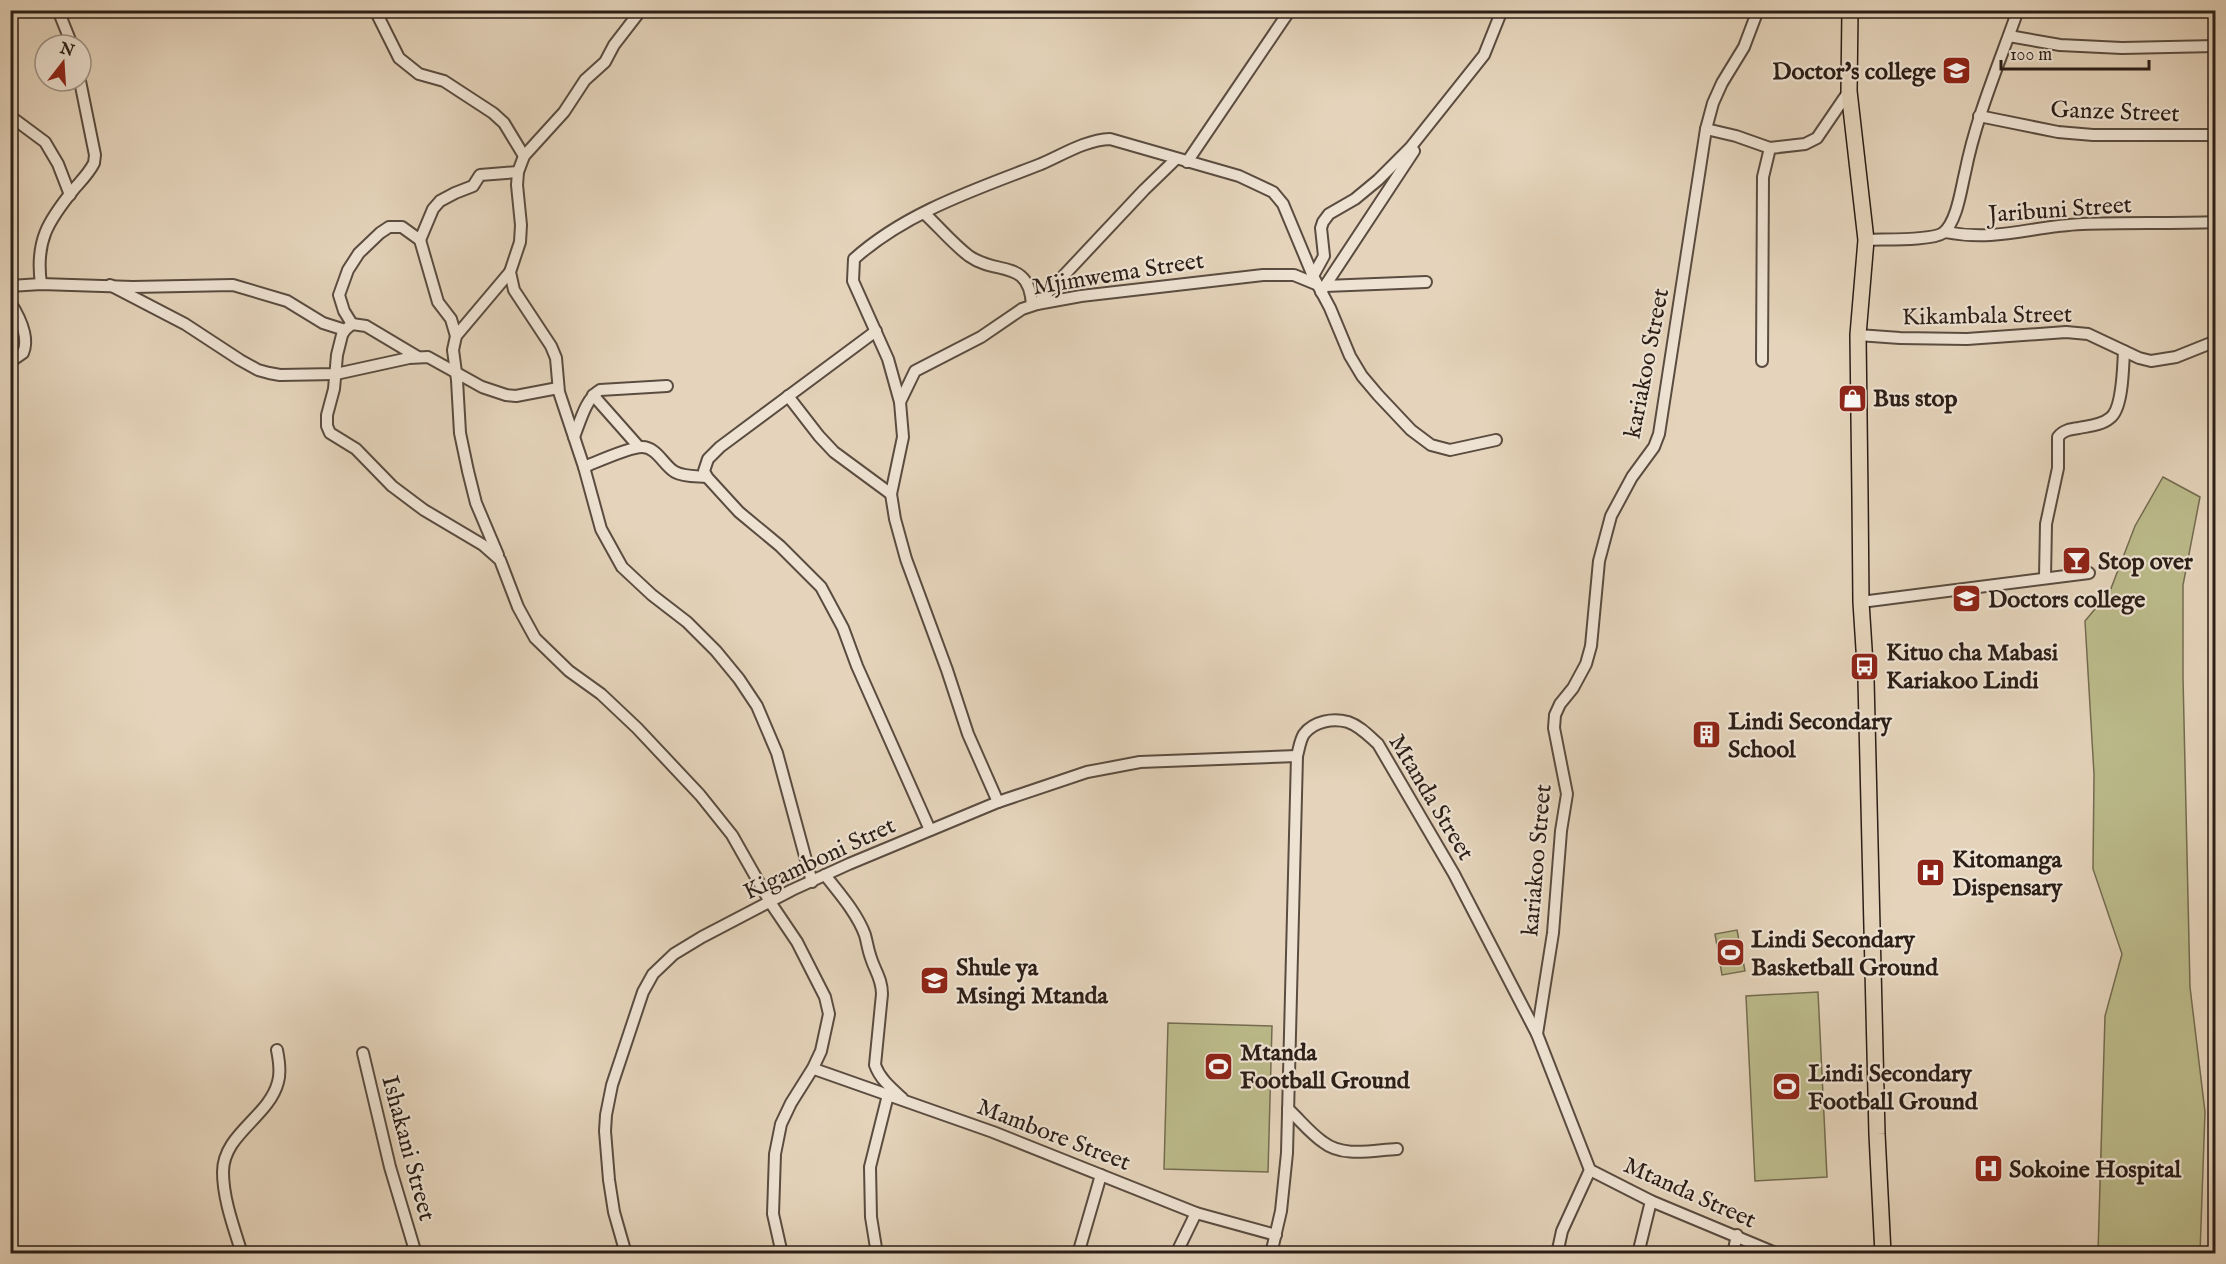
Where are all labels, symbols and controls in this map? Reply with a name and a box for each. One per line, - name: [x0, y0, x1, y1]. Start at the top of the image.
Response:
- north arrow: [33, 33, 93, 93]
- scale bar: [2001, 33, 2150, 71]
- text: N: [56, 39, 76, 62]
- text: 100 m: [2010, 44, 2052, 67]
- school or university icon: Doctor's college: [1941, 55, 1973, 87]
- place label: Doctor's college: [1772, 57, 1936, 88]
- street label: Ganze Street: [2050, 95, 2180, 130]
- street label: Jaribuni Street: [1984, 190, 2133, 231]
- street label: Mjimwema Street: [1030, 246, 1206, 303]
- street label: kariakoo Street: [1618, 286, 1677, 441]
- street label: Kikambala Street: [1902, 300, 2073, 333]
- shop icon: Bus stop: [1836, 382, 1868, 414]
- place label: Bus stop: [1873, 384, 1958, 415]
- bar icon: Stop over: [2061, 545, 2093, 577]
- place label: Stop over: [2098, 547, 2193, 578]
- school or university icon: Doctors college: [1951, 583, 1983, 615]
- place label: Doctors college: [1988, 585, 2145, 616]
- place label: Kituo cha Mabasi Kariakoo Lindi: [1886, 638, 2059, 697]
- bus stop icon: Kituo cha Mabasi Kariakoo Lindi: [1849, 650, 1881, 682]
- place label: Lindi Secondary School: [1728, 707, 1893, 766]
- building icon: Lindi Secondary School: [1691, 719, 1723, 751]
- street label: Mtanda Street: [1381, 729, 1481, 867]
- street label: kariakoo Street: [1515, 783, 1560, 937]
- street label: Kigamboni Stret: [739, 811, 901, 908]
- place label: Kitomanga Dispensary: [1952, 845, 2064, 904]
- hospital icon: Kitomanga Dispensary: [1915, 857, 1947, 889]
- place label: Lindi Secondary Basketball Ground: [1751, 925, 1939, 984]
- sports icon: Lindi Secondary Basketball Ground: [1714, 937, 1746, 969]
- place label: Shule ya Msingi Mtanda: [956, 953, 1108, 1012]
- school or university icon: Shule ya Msingi Mtanda: [919, 965, 951, 997]
- place label: Mtanda Football Ground: [1240, 1038, 1411, 1097]
- sports icon: Mtanda Football Ground: [1203, 1050, 1235, 1082]
- place label: Lindi Secondary Football Ground: [1808, 1059, 1979, 1118]
- sports icon: Lindi Secondary Football Ground: [1771, 1071, 1803, 1103]
- street label: Ishakani Street: [373, 1072, 442, 1224]
- street label: Mambore Street: [972, 1092, 1135, 1179]
- street label: Mtanda Street: [1618, 1150, 1760, 1236]
- hospital icon: Sokoine Hospital: [1972, 1153, 2004, 1185]
- place label: Sokoine Hospital: [2009, 1155, 2182, 1186]

